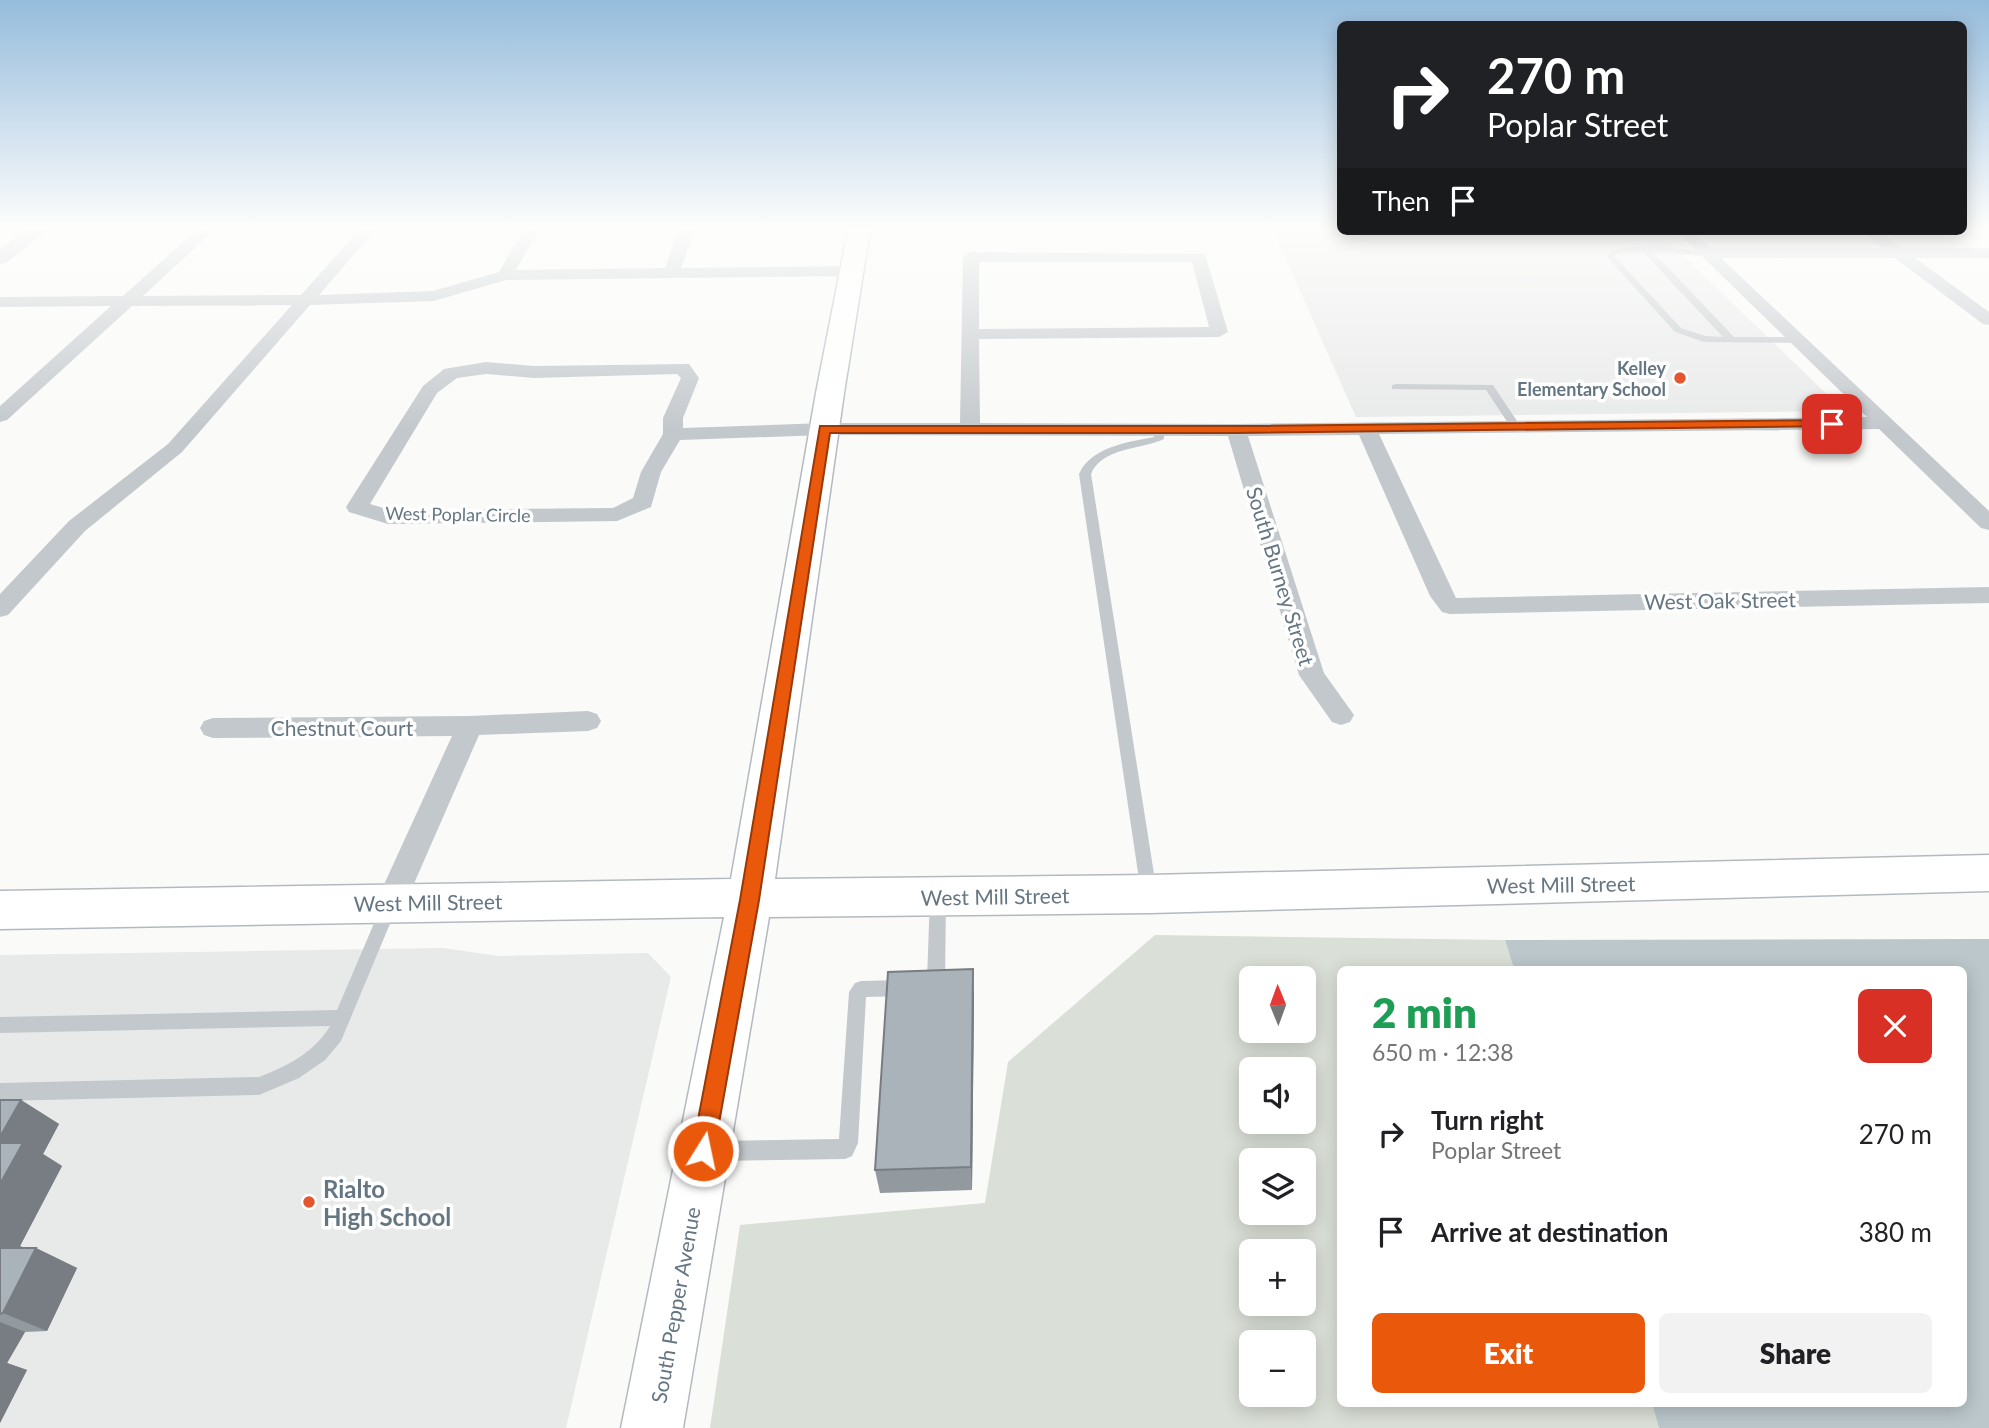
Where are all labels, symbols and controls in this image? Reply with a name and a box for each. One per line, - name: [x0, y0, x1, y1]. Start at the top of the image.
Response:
- text: 270 m: [1487, 46, 1625, 104]
- icon: right: [1372, 49, 1463, 140]
- text: Poplar Street: [1487, 105, 1668, 144]
- icon: arrive: [1444, 182, 1482, 220]
- text: Then: [1372, 185, 1430, 217]
- place label: Kelley Elementary School: [1517, 357, 1667, 400]
- marker: Kelley Elementary School: [1672, 370, 1688, 386]
- pin: [1802, 394, 1862, 454]
- icon: arrive: [1813, 405, 1851, 443]
- street label: South Burney Street: [1242, 484, 1320, 669]
- street label: West Poplar Circle: [385, 502, 531, 526]
- street label: West Oak Street: [1644, 586, 1797, 614]
- street label: Chestnut Court: [271, 715, 414, 740]
- street label: West Mill Street: [1486, 870, 1636, 898]
- street label: West Mill Street: [920, 882, 1070, 910]
- street label: West Mill Street: [353, 888, 503, 916]
- north arrow: [1239, 966, 1316, 1043]
- map controls: [1239, 966, 1316, 1407]
- text: 2 min: [1372, 987, 1477, 1037]
- button: close: [1858, 989, 1932, 1063]
- text: 650 m · 12:38: [1372, 1038, 1514, 1066]
- button: sound: [1239, 1057, 1316, 1134]
- text: Turn right: [1431, 1104, 1544, 1136]
- position arrow: [666, 1114, 740, 1188]
- icon: right: [1372, 1115, 1410, 1153]
- text: 270 m: [1859, 1118, 1932, 1150]
- text: Poplar Street: [1431, 1136, 1561, 1164]
- button: layers: [1239, 1148, 1316, 1225]
- place label: Rialto High School: [323, 1174, 451, 1231]
- marker: Rialto High School: [301, 1194, 317, 1210]
- street label: South Pepper Avenue: [645, 1205, 705, 1405]
- icon: arrive: [1372, 1213, 1410, 1251]
- text: Arrive at destination: [1431, 1216, 1668, 1248]
- text: 380 m: [1859, 1216, 1932, 1248]
- button: +: [1239, 1239, 1316, 1316]
- button: Exit: [1372, 1313, 1645, 1393]
- button: Share: [1659, 1313, 1932, 1393]
- button: −: [1239, 1330, 1316, 1407]

